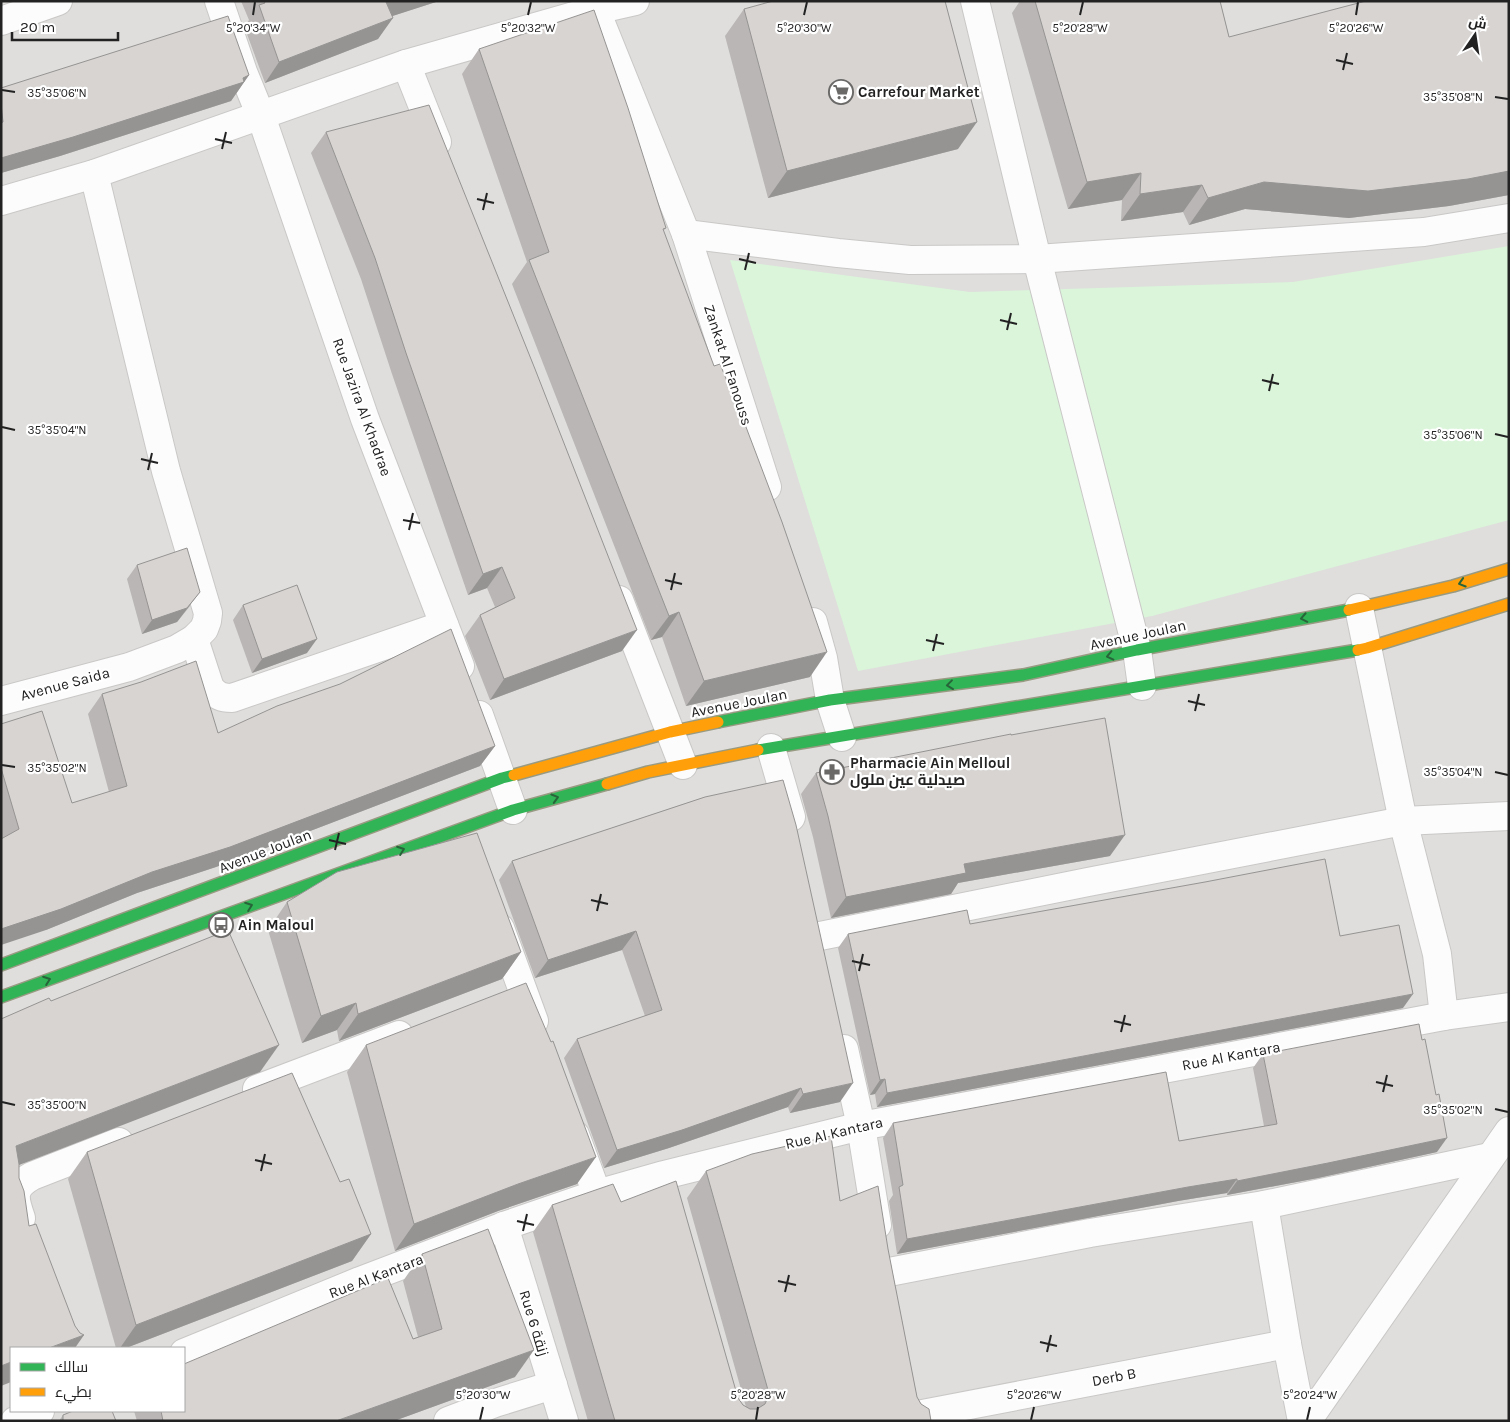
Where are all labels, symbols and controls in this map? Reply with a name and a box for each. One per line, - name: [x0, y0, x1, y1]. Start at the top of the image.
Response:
- scale bar: [12, 10, 119, 42]
- north arrow: [1450, 10, 1500, 60]
- text: ش: [1467, 13, 1489, 33]
- text: 20 m: [20, 18, 55, 36]
- text: 5°20'34"W: [226, 21, 281, 35]
- text: 5°20'32"W: [501, 21, 556, 35]
- text: 5°20'30"W: [776, 21, 832, 35]
- text: 5°20'28"W: [1052, 21, 1108, 35]
- text: 5°20'26"W: [1329, 21, 1384, 35]
- supermarket icon: Carrefour Market: [828, 79, 854, 105]
- place label: Carrefour Market: [858, 83, 980, 101]
- text: 35°35'06"N: [27, 86, 87, 100]
- text: 35°35'08"N: [1423, 90, 1483, 104]
- street label: Zankat Al Fanouss: [700, 302, 756, 428]
- street label: Rue Jazira Al Khadrae: [329, 335, 395, 479]
- text: 35°35'04"N: [27, 423, 87, 437]
- text: 35°35'06"N: [1423, 428, 1483, 442]
- one-way arrow: [1458, 578, 1467, 588]
- one-way arrow: [1299, 613, 1308, 623]
- street label: Avenue Joulan: [1088, 616, 1188, 654]
- one-way arrow: [1105, 650, 1114, 661]
- street label: Avenue Saida: [18, 663, 112, 705]
- one-way arrow: [946, 679, 954, 690]
- street label: Avenue Joulan: [689, 685, 789, 721]
- place label: Pharmacie Ain Melloul صيدلية عين ملول: [850, 754, 1010, 789]
- pharmacy icon: Pharmacie Ain Melloul صيدلية عين ملول: [819, 759, 845, 785]
- text: 35°35'02"N: [27, 761, 87, 775]
- text: 35°35'04"N: [1423, 765, 1483, 779]
- one-way arrow: [551, 794, 559, 804]
- street label: Avenue Joulan: [216, 825, 314, 877]
- one-way arrow: [397, 846, 405, 856]
- one-way arrow: [244, 902, 252, 912]
- bus stop icon: Ain Maloul: [208, 912, 234, 938]
- place label: Ain Maloul: [238, 916, 314, 934]
- one-way arrow: [42, 976, 51, 986]
- street label: Rue Al Kantara: [1180, 1038, 1282, 1074]
- text: 35°35'00"N: [27, 1098, 87, 1112]
- text: 35°35'02"N: [1423, 1103, 1483, 1117]
- street label: Rue Al Kantara: [783, 1113, 885, 1153]
- street label: Rue Al Kantara: [326, 1250, 426, 1302]
- street label: Rue 6 زنقة: [515, 1288, 553, 1358]
- legend: [10, 1347, 185, 1412]
- text: سالك: [55, 1358, 88, 1376]
- street label: Derb B: [1090, 1364, 1138, 1390]
- text: بطيء: [55, 1383, 92, 1404]
- text: 5°20'30"W: [455, 1388, 511, 1402]
- text: 5°20'28"W: [730, 1388, 786, 1402]
- text: 5°20'26"W: [1007, 1388, 1062, 1402]
- text: 5°20'24"W: [1283, 1388, 1338, 1402]

